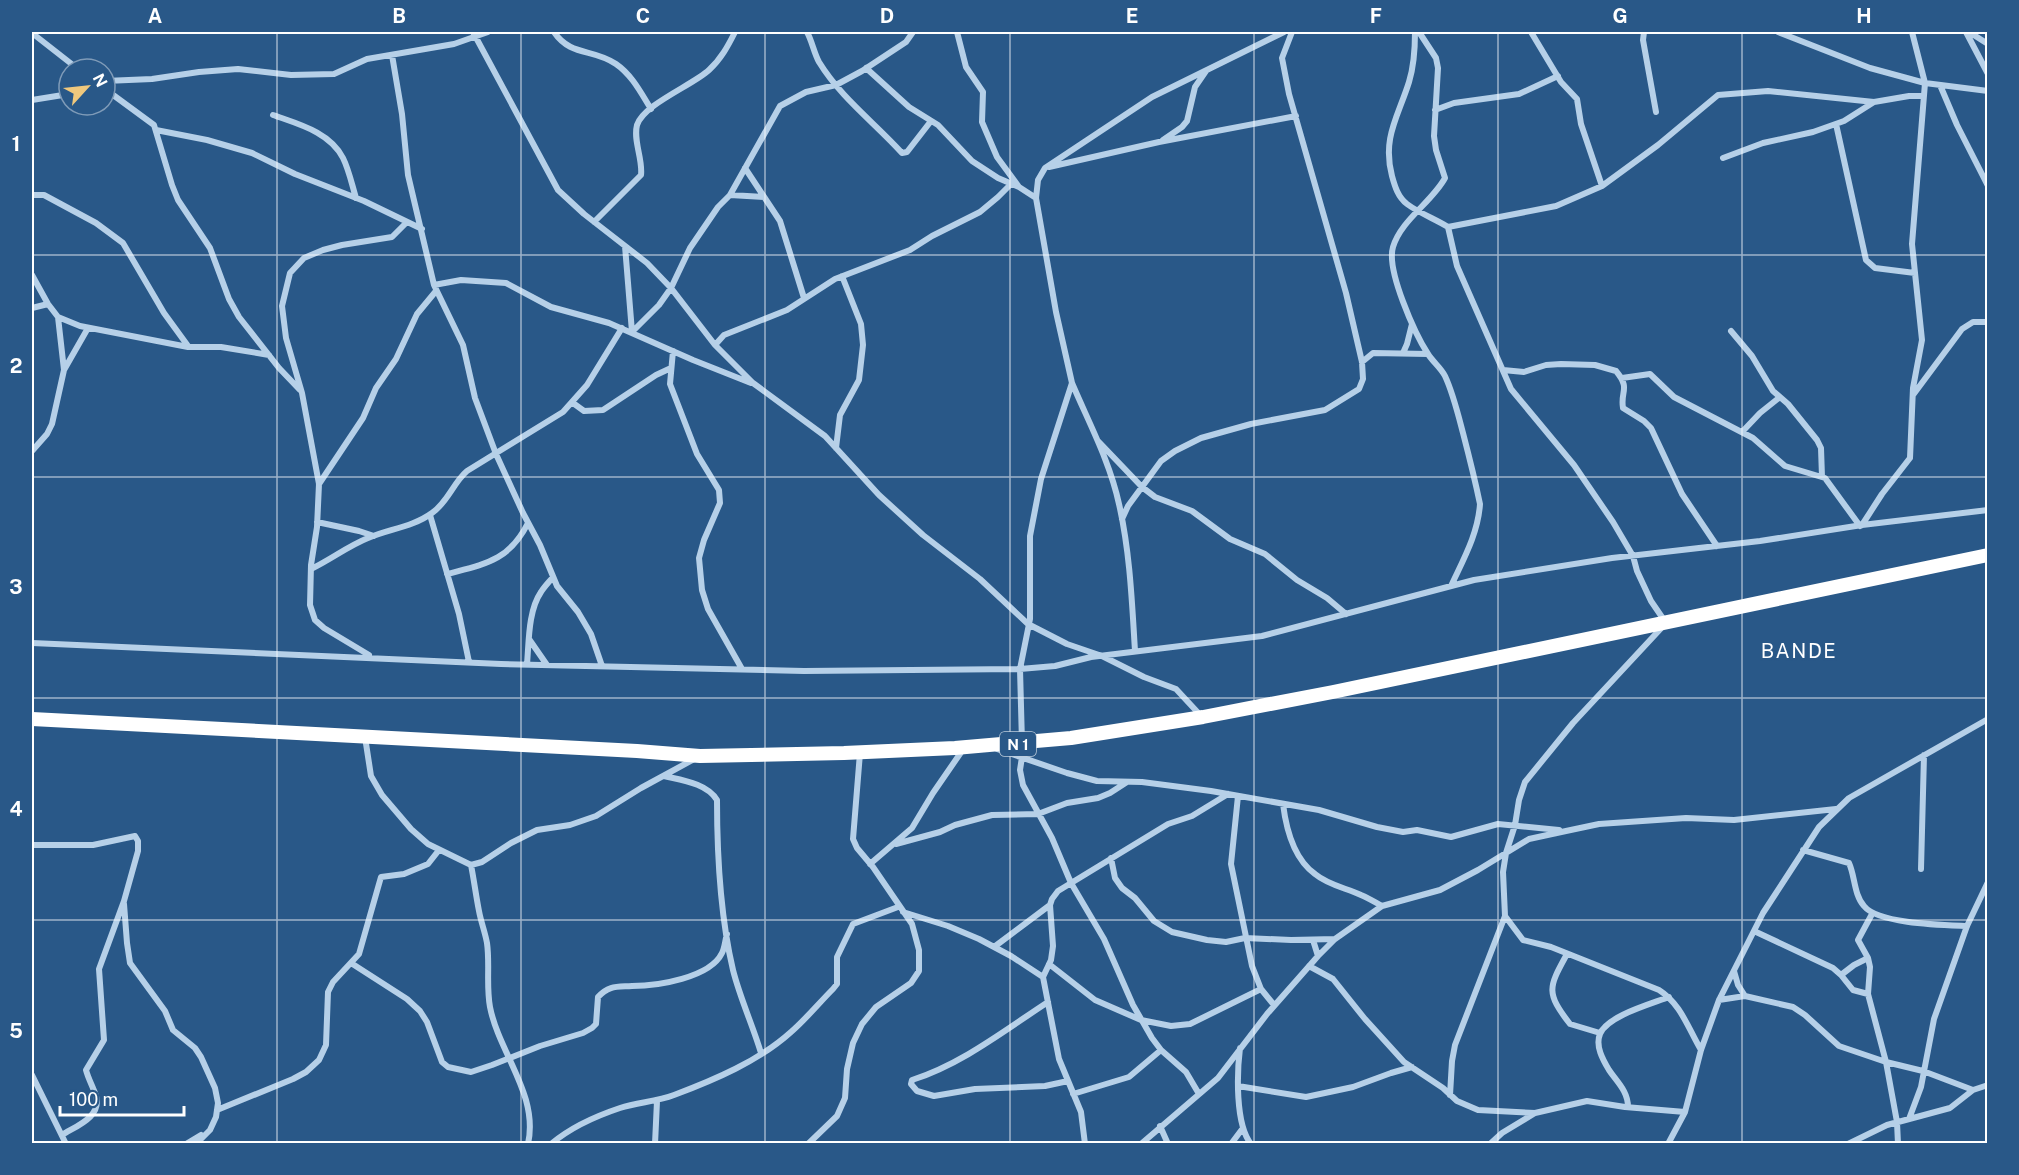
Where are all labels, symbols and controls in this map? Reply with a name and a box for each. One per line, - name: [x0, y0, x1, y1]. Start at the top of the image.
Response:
- text: A: [148, 4, 162, 28]
- text: B: [392, 4, 406, 28]
- text: C: [636, 4, 650, 28]
- text: D: [880, 4, 894, 28]
- text: E: [1126, 4, 1138, 28]
- text: F: [1370, 4, 1382, 28]
- text: G: [1612, 4, 1628, 28]
- text: H: [1856, 4, 1872, 28]
- north arrow: [57, 57, 117, 117]
- text: N: [89, 71, 111, 90]
- text: 1: [12, 132, 20, 156]
- text: 2: [10, 354, 22, 378]
- text: 3: [9, 575, 23, 599]
- district label: BANDE: [1761, 639, 1837, 663]
- road number: N 1: [1000, 732, 1036, 756]
- text: 4: [9, 797, 23, 821]
- text: 5: [9, 1019, 23, 1043]
- scale bar: [60, 1079, 184, 1117]
- text: 100 m: [69, 1089, 118, 1110]

